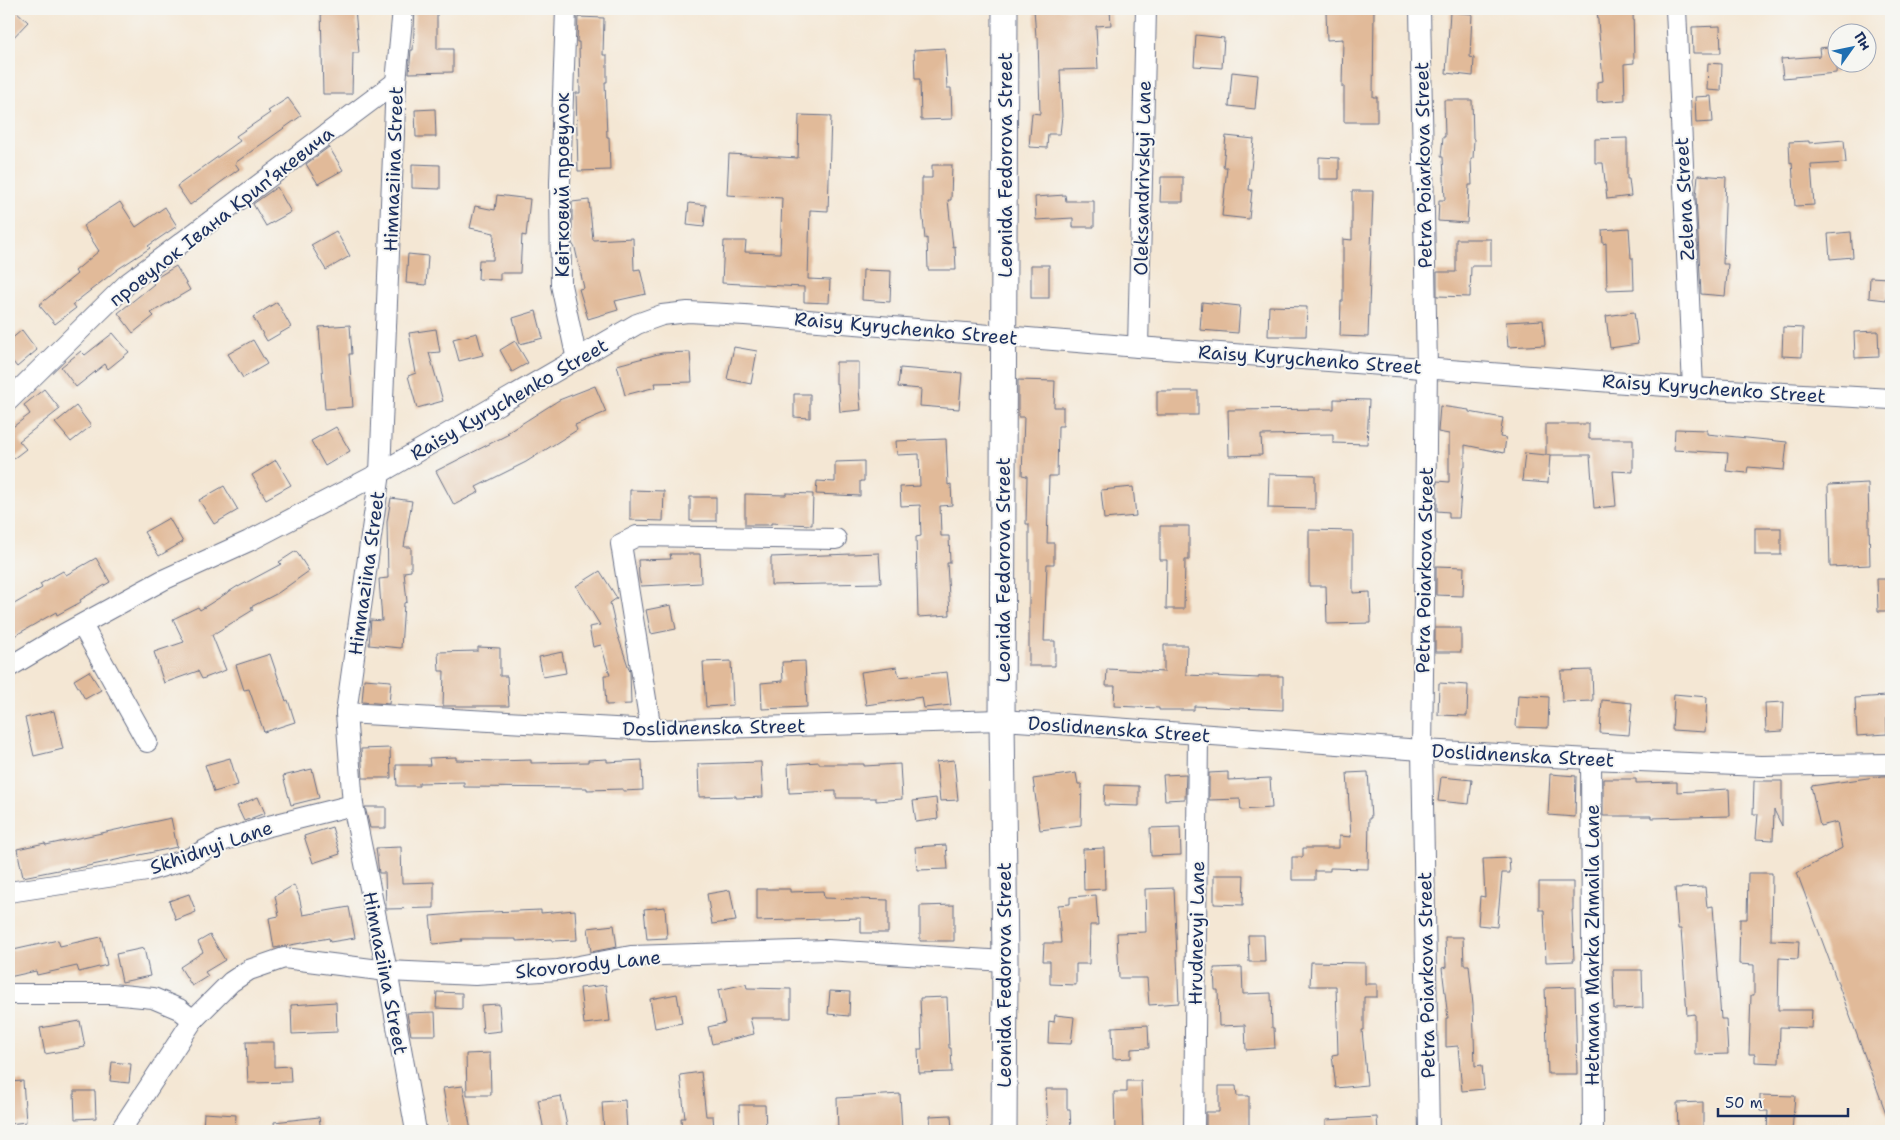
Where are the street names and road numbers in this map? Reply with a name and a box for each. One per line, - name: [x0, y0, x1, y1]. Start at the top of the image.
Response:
- street label: Leonida Fedorova Street: [993, 52, 1018, 278]
- street label: Petra Poiarkova Street: [1409, 61, 1438, 269]
- street label: Oleksandrivskyi Lane: [1128, 80, 1157, 276]
- street label: Himnaziina Street: [378, 86, 409, 252]
- street label: Квітковий провулок: [550, 92, 575, 278]
- street label: провулок Івана Крипʼякевича: [104, 121, 339, 312]
- street label: Zelena Street: [1669, 137, 1700, 261]
- street label: Raisy Kyrychenko Street: [793, 306, 1019, 351]
- street label: Raisy Kyrychenko Street: [406, 333, 612, 466]
- street label: Raisy Kyrychenko Street: [1197, 339, 1423, 380]
- street label: Raisy Kyrychenko Street: [1601, 368, 1827, 409]
- street label: Leonida Fedorova Street: [991, 457, 1016, 683]
- street label: Petra Poiarkova Street: [1410, 466, 1439, 674]
- street label: Himnaziina Street: [343, 489, 390, 657]
- street label: Doslidnenska Street: [1027, 711, 1211, 748]
- street label: Doslidnenska Street: [622, 713, 806, 742]
- street label: Doslidnenska Street: [1431, 738, 1615, 773]
- street label: Hetmana Marka Zhmaila Lane: [1580, 804, 1605, 1086]
- street label: Skhidnyi Lane: [146, 815, 276, 880]
- street label: Hrudnevyi Lane: [1183, 861, 1210, 1005]
- street label: Leonida Fedorova Street: [992, 862, 1017, 1088]
- street label: Petra Poiarkova Street: [1412, 871, 1441, 1079]
- street label: Himnaziina Street: [357, 889, 414, 1057]
- street label: Skovorody Lane: [514, 944, 662, 985]

